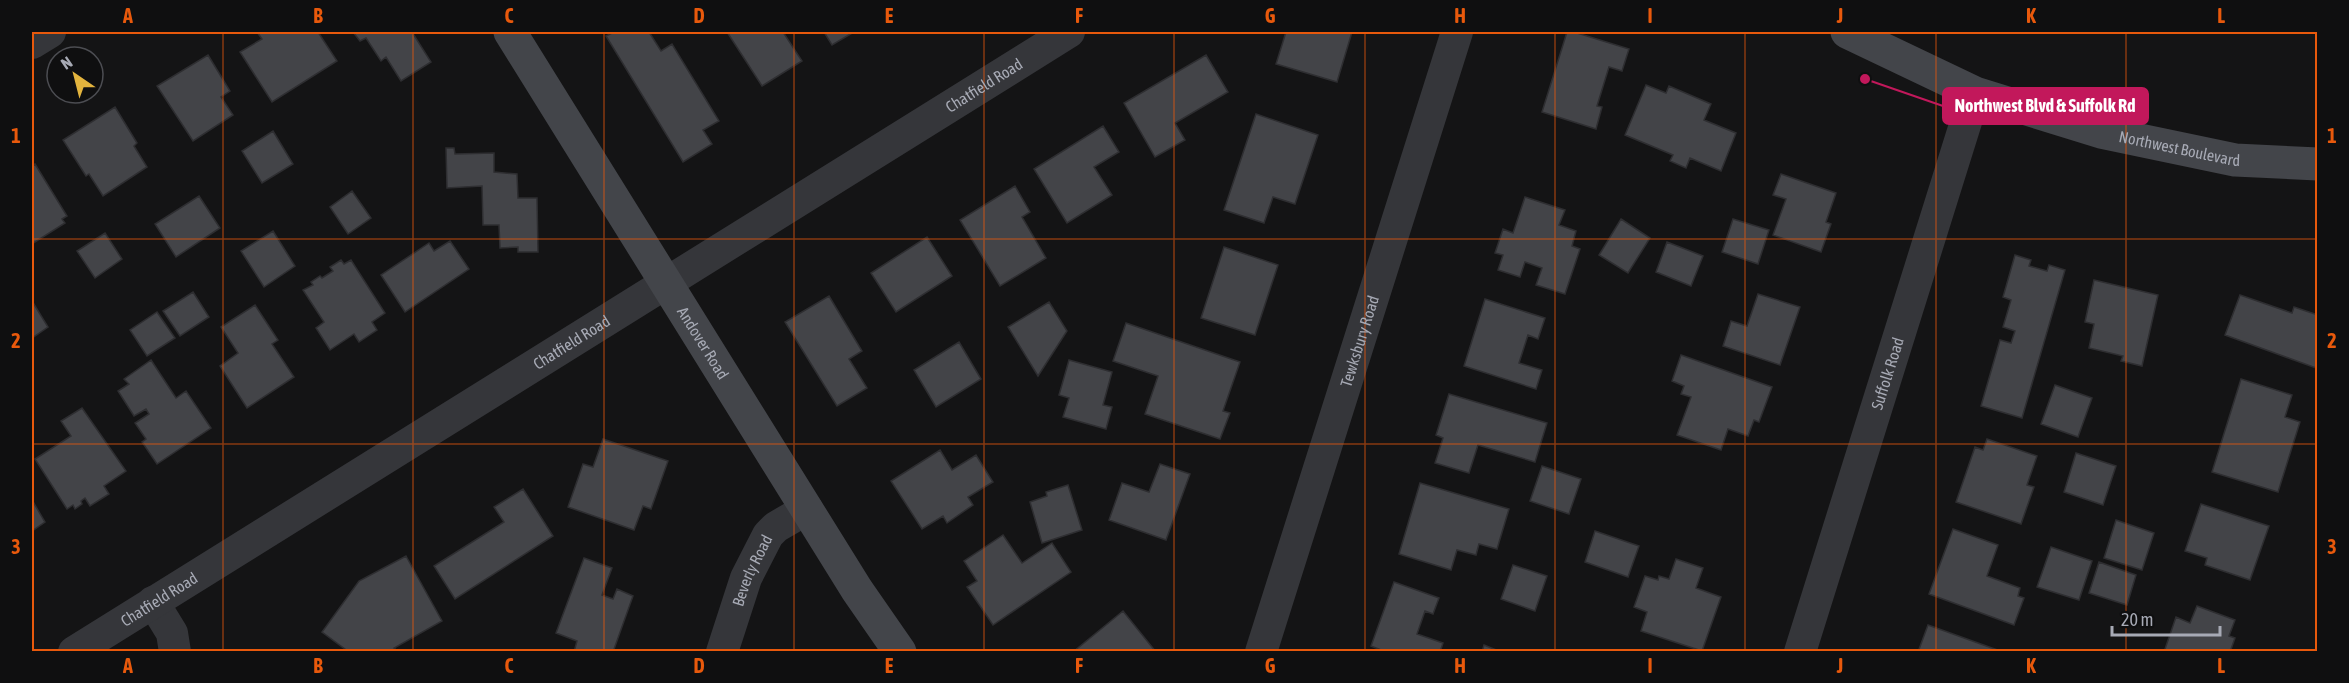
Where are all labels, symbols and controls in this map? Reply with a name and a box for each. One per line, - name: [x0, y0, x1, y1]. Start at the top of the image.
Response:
- text: A: [122, 4, 133, 27]
- text: B: [313, 4, 323, 27]
- text: C: [505, 4, 514, 27]
- text: D: [693, 4, 705, 27]
- text: E: [885, 4, 894, 27]
- text: F: [1075, 4, 1083, 27]
- text: G: [1265, 4, 1276, 27]
- text: H: [1454, 4, 1466, 27]
- text: I: [1647, 4, 1653, 27]
- text: J: [1836, 4, 1843, 27]
- text: K: [2026, 4, 2036, 27]
- text: L: [2217, 4, 2225, 27]
- north arrow: [45, 45, 105, 105]
- text: N: [57, 53, 75, 73]
- street label: Chatfield Road: [942, 54, 1025, 116]
- callout: Northwest Blvd & Suffolk Rd: [1943, 88, 2148, 124]
- text: Northwest Blvd & Suffolk Rd: [1954, 95, 2136, 116]
- text: 1: [11, 124, 21, 147]
- text: 1: [2327, 124, 2337, 147]
- street label: Northwest Boulevard: [2117, 127, 2241, 169]
- street label: Tewksbury Road: [1336, 293, 1382, 389]
- street label: Andover Road: [674, 303, 733, 382]
- street label: Chatfield Road: [530, 311, 613, 373]
- text: 2: [11, 329, 21, 352]
- text: 2: [2327, 329, 2337, 352]
- street label: Suffolk Road: [1867, 335, 1907, 412]
- street label: Beverly Road: [728, 532, 776, 608]
- text: 3: [11, 535, 21, 558]
- text: 3: [2327, 535, 2337, 558]
- street label: Chatfield Road: [117, 569, 201, 630]
- scale bar: [2112, 599, 2220, 637]
- text: 20 m: [2121, 609, 2153, 630]
- text: A: [122, 654, 133, 677]
- text: B: [313, 654, 323, 677]
- text: C: [505, 654, 514, 677]
- text: D: [693, 654, 705, 677]
- text: E: [885, 654, 894, 677]
- text: F: [1075, 654, 1083, 677]
- text: G: [1265, 654, 1276, 677]
- text: H: [1454, 654, 1466, 677]
- text: I: [1647, 654, 1653, 677]
- text: J: [1836, 654, 1843, 677]
- text: K: [2026, 654, 2036, 677]
- text: L: [2217, 654, 2225, 677]

